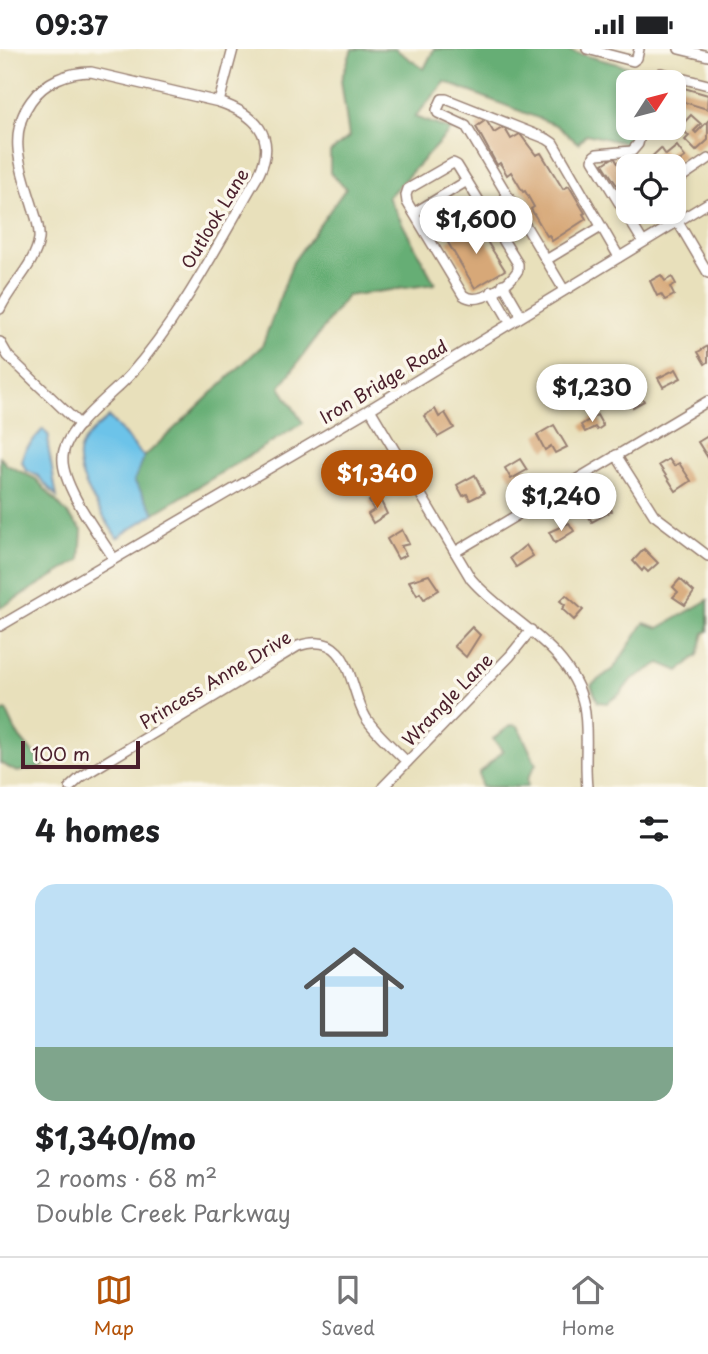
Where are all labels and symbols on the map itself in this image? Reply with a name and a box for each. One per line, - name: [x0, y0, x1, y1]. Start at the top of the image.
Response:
- north arrow: [616, 70, 686, 140]
- street label: Outlook Lane: [173, 162, 255, 274]
- pin: $1,600: [419, 197, 533, 256]
- street label: Iron Bridge Road: [314, 332, 452, 430]
- pin: $1,230: [535, 365, 649, 424]
- pin: $1,340: [320, 451, 434, 510]
- pin: $1,240: [504, 473, 618, 533]
- street label: Princess Anne Drive: [134, 623, 296, 735]
- street label: Wrangle Lane: [396, 646, 498, 752]
- scale bar: [21, 738, 140, 770]

